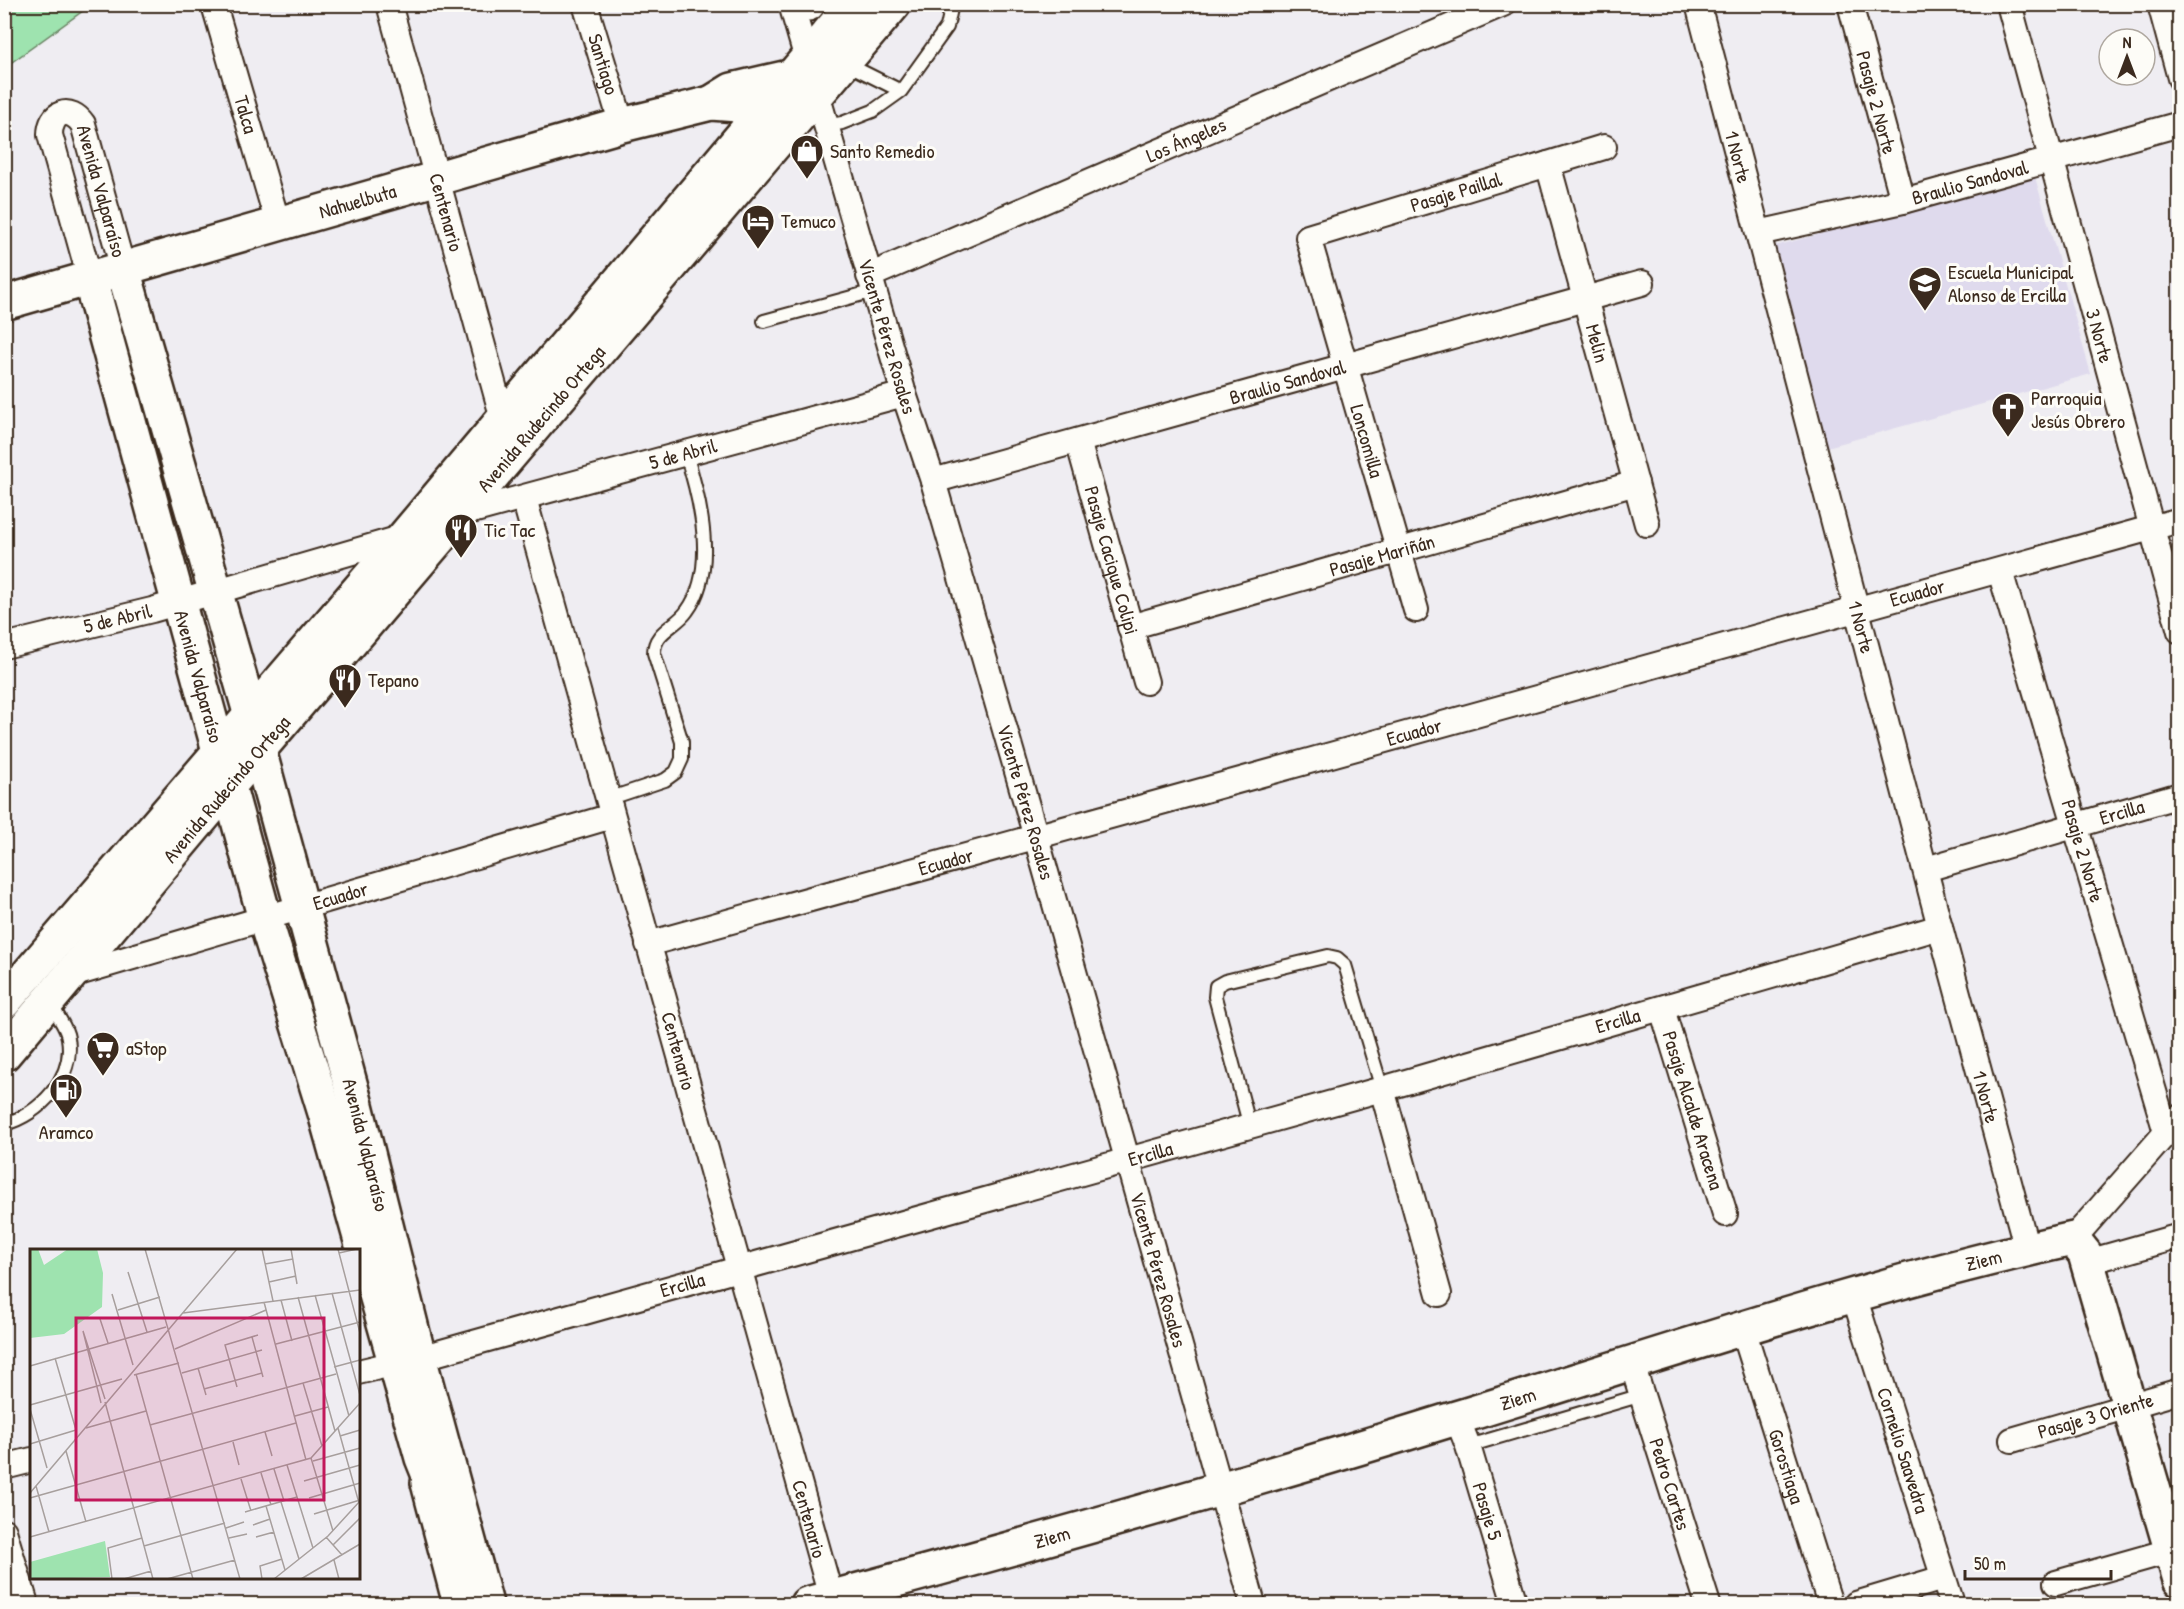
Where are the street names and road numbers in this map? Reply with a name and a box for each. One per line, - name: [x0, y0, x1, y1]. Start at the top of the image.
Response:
- street label: Santiago: [582, 30, 626, 98]
- street label: Pasaje 2 Norte: [1850, 48, 1904, 157]
- street label: Talca: [228, 92, 265, 137]
- street label: Los Ángeles: [1142, 110, 1230, 169]
- street label: Avenida Valparaíso: [71, 122, 133, 260]
- street label: 1 Norte: [1719, 128, 1758, 186]
- street label: Braulio Sandoval: [1909, 153, 2032, 211]
- street label: Pasaje Paillal: [1407, 165, 1505, 218]
- street label: Centenario: [423, 170, 470, 254]
- street label: Nahuelbuta: [316, 177, 399, 225]
- street label: Vicente Pérez Rosales: [853, 256, 924, 417]
- street label: 3 Norte: [2080, 306, 2120, 366]
- street label: Melin: [1580, 321, 1616, 365]
- street label: Avenida Rudecindo Ortega: [471, 339, 611, 497]
- street label: Braulio Sandoval: [1226, 352, 1349, 411]
- street label: Loncomilla: [1344, 401, 1391, 481]
- street label: 5 de Abril: [646, 431, 720, 475]
- street label: Pasaje Cacique Colipi: [1078, 483, 1146, 638]
- street label: Pasaje Mariñán: [1326, 527, 1438, 583]
- street label: Ecuador: [1887, 572, 1948, 613]
- street label: 5 de Abril: [81, 596, 155, 639]
- street label: 1 Norte: [1842, 598, 1882, 656]
- street label: Avenida Valparaíso: [168, 607, 230, 746]
- street label: Avenida Rudecindo Ortega: [156, 709, 296, 868]
- street label: Ecuador: [1383, 711, 1445, 752]
- street label: Vicente Pérez Rosales: [991, 721, 1061, 883]
- street label: Ercilla: [2096, 792, 2147, 831]
- street label: Pasaje 2 Norte: [2055, 796, 2111, 905]
- street label: Ecuador: [915, 841, 977, 882]
- street label: Ecuador: [310, 874, 371, 916]
- street label: Ercilla: [1592, 1001, 1643, 1039]
- street label: Centenario: [655, 1009, 703, 1093]
- street label: Pasaje Alcalde Aracena: [1657, 1028, 1731, 1193]
- street label: 1 Norte: [1966, 1067, 2006, 1126]
- street label: Avenida Valparaíso: [336, 1075, 396, 1214]
- street label: Ercilla: [1125, 1134, 1176, 1172]
- street label: Vicente Pérez Rosales: [1124, 1189, 1194, 1351]
- street label: Ziem: [1963, 1242, 2004, 1277]
- street label: Ercilla: [657, 1265, 708, 1303]
- street label: Ziem: [1496, 1380, 1539, 1417]
- street label: Cornelio Saavedra: [1871, 1384, 1936, 1517]
- street label: Pasaje 3 Oriente: [2034, 1386, 2156, 1445]
- street label: Gorostiaga: [1762, 1425, 1811, 1507]
- street label: Pedro Cartes: [1643, 1435, 1698, 1534]
- street label: Centenario: [786, 1477, 833, 1561]
- street label: Pasaje 5: [1467, 1479, 1509, 1543]
- street label: Ziem: [1031, 1519, 1073, 1554]

